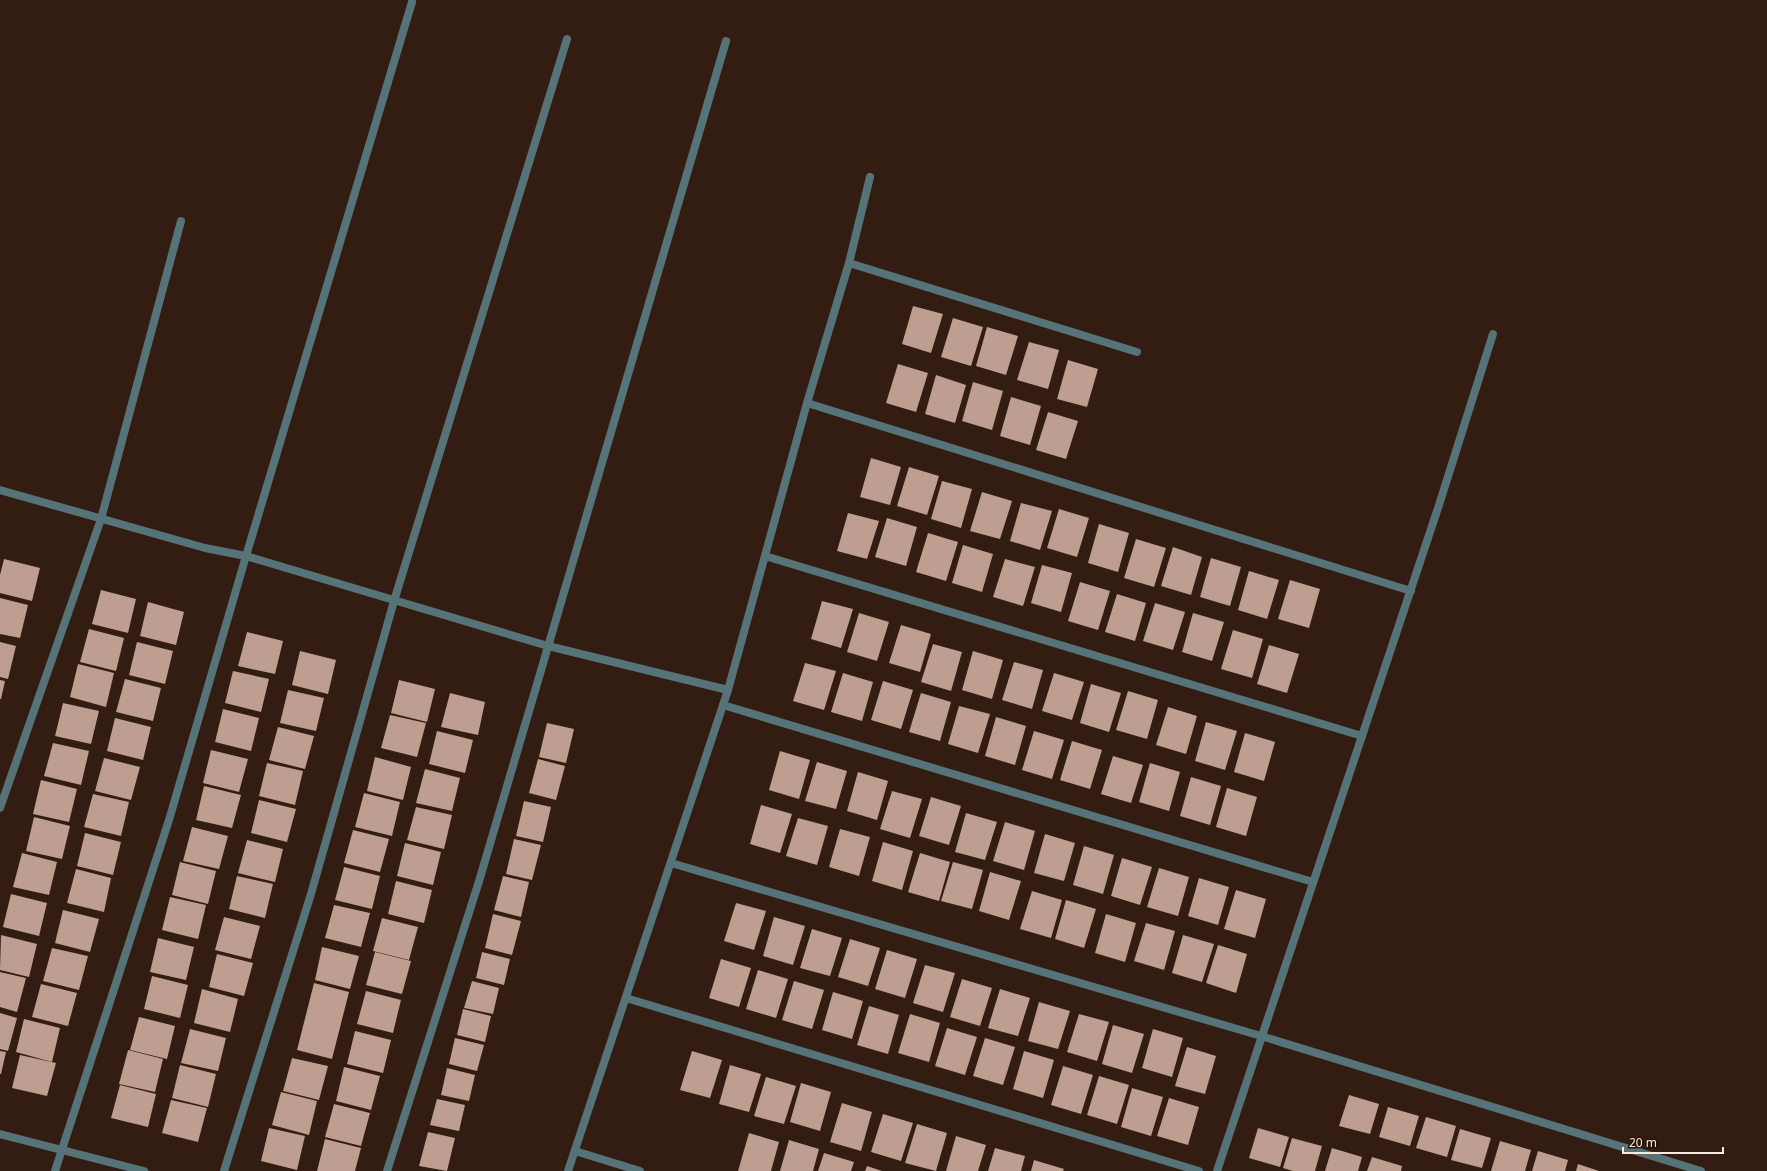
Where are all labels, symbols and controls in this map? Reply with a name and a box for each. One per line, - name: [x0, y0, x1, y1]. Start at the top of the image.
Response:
- scale bar: [1623, 1129, 1723, 1155]
- text: 20 m: [1629, 1134, 1657, 1151]

